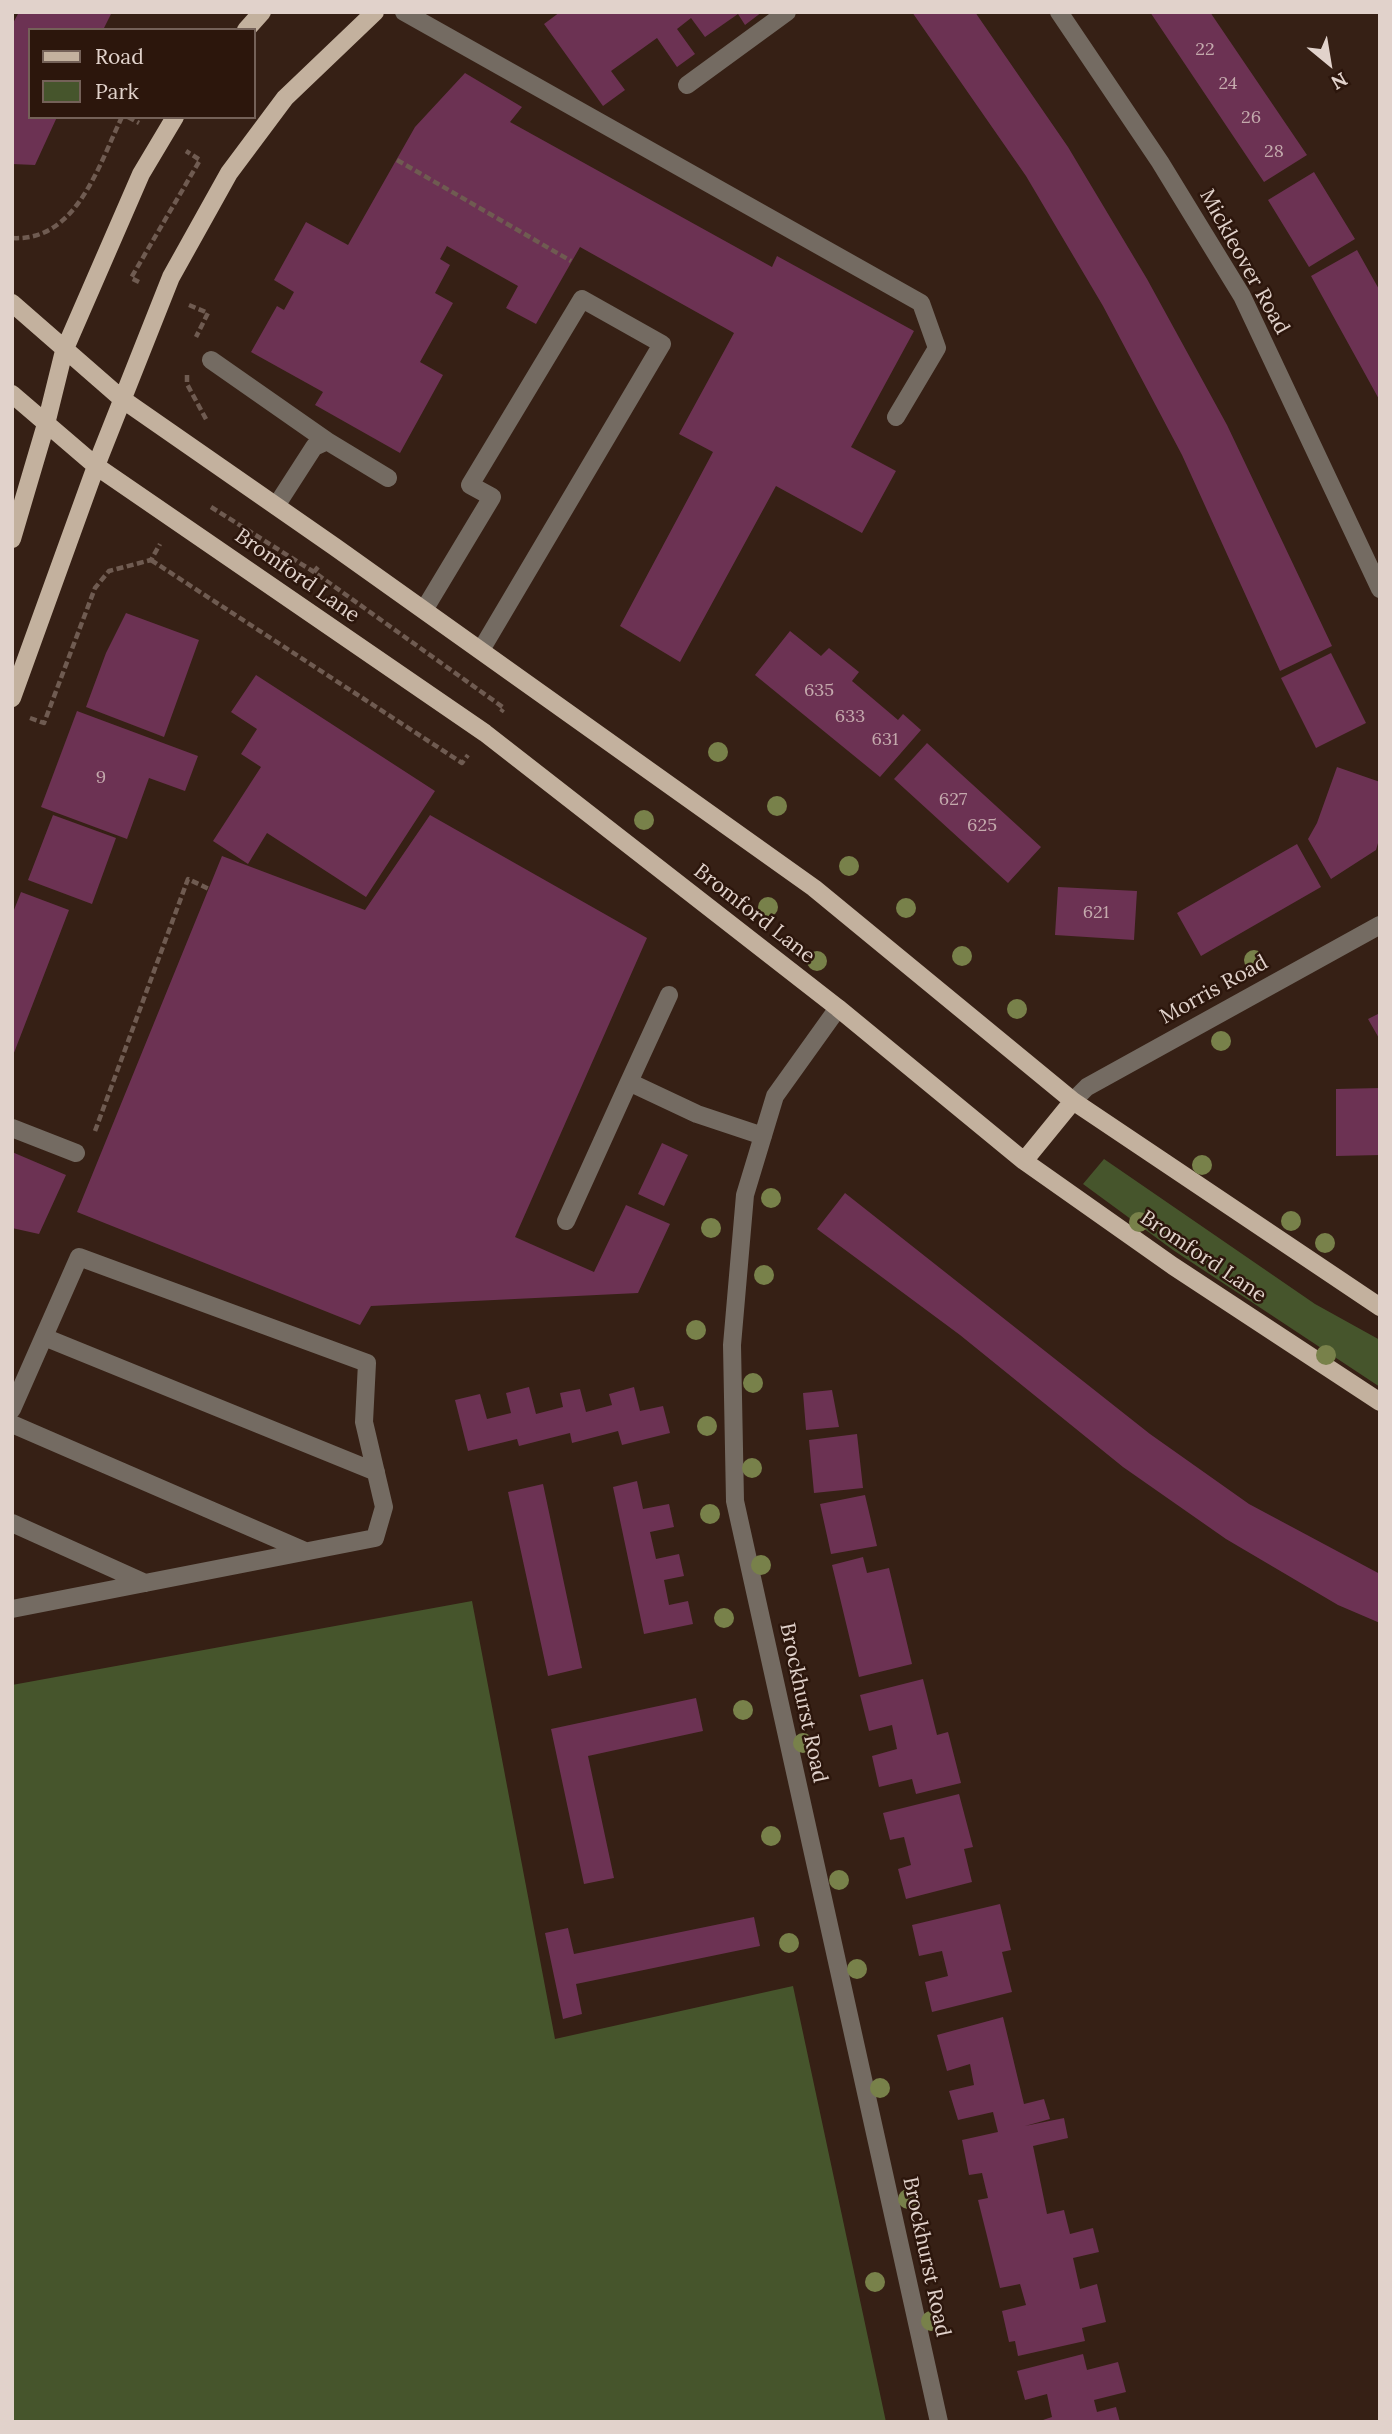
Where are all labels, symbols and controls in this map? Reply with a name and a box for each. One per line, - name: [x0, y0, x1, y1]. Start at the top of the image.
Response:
- legend: [28, 28, 256, 119]
- north arrow: [1294, 28, 1364, 98]
- house number: 22: [1195, 39, 1215, 61]
- text: Road: [95, 43, 144, 70]
- text: N: [1327, 67, 1352, 95]
- house number: 24: [1218, 73, 1238, 95]
- text: Park: [95, 78, 139, 105]
- house number: 26: [1241, 107, 1261, 129]
- house number: 28: [1264, 141, 1284, 163]
- street label: Mickleover Road: [1194, 185, 1294, 339]
- street label: Bromford Lane: [230, 524, 364, 628]
- house number: 635: [804, 680, 834, 702]
- house number: 633: [835, 706, 865, 728]
- house number: 631: [872, 729, 898, 751]
- house number: 9: [96, 767, 106, 789]
- house number: 627: [939, 789, 967, 811]
- house number: 625: [967, 815, 997, 837]
- street label: Bromford Lane: [688, 859, 820, 969]
- house number: 621: [1083, 902, 1109, 924]
- street label: Morris Road: [1156, 950, 1272, 1030]
- street label: Bromford Lane: [1135, 1206, 1271, 1308]
- street label: Brockhurst Road: [774, 1621, 832, 1785]
- street label: Brockhurst Road: [897, 2175, 955, 2339]

